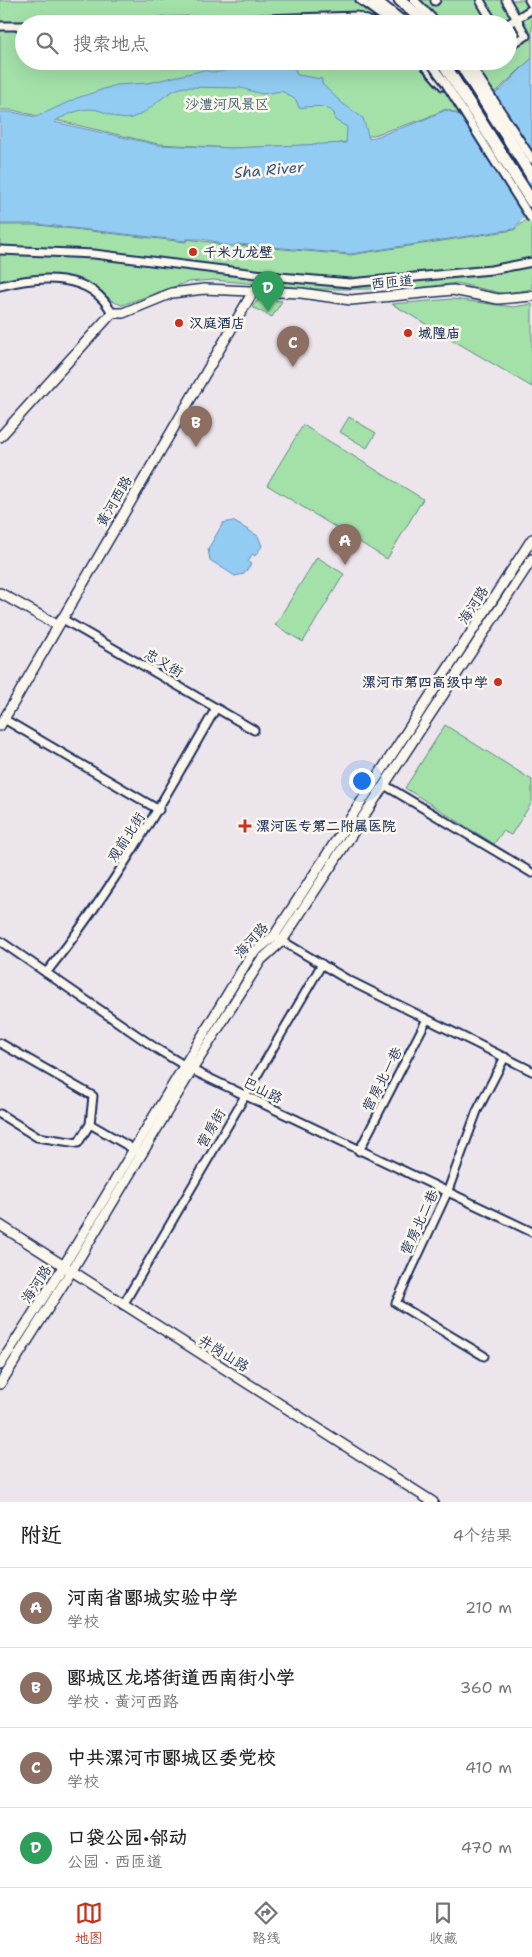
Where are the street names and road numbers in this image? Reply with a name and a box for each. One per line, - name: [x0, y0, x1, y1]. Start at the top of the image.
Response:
- street label: 西匝道: [370, 271, 414, 293]
- street label: 黄河西路: [92, 472, 136, 530]
- street label: 海河路: [454, 582, 492, 628]
- street label: 忠义街: [141, 645, 187, 681]
- street label: 观前北街: [103, 809, 149, 865]
- street label: 海河路: [230, 918, 272, 962]
- street label: 营房北一巷: [358, 1043, 406, 1114]
- street label: 巴山路: [240, 1073, 286, 1107]
- street label: 营房街: [193, 1105, 229, 1151]
- street label: 营房北二巷: [396, 1186, 442, 1258]
- street label: 海河路: [17, 1261, 55, 1307]
- street label: 井岗山路: [195, 1331, 253, 1375]

